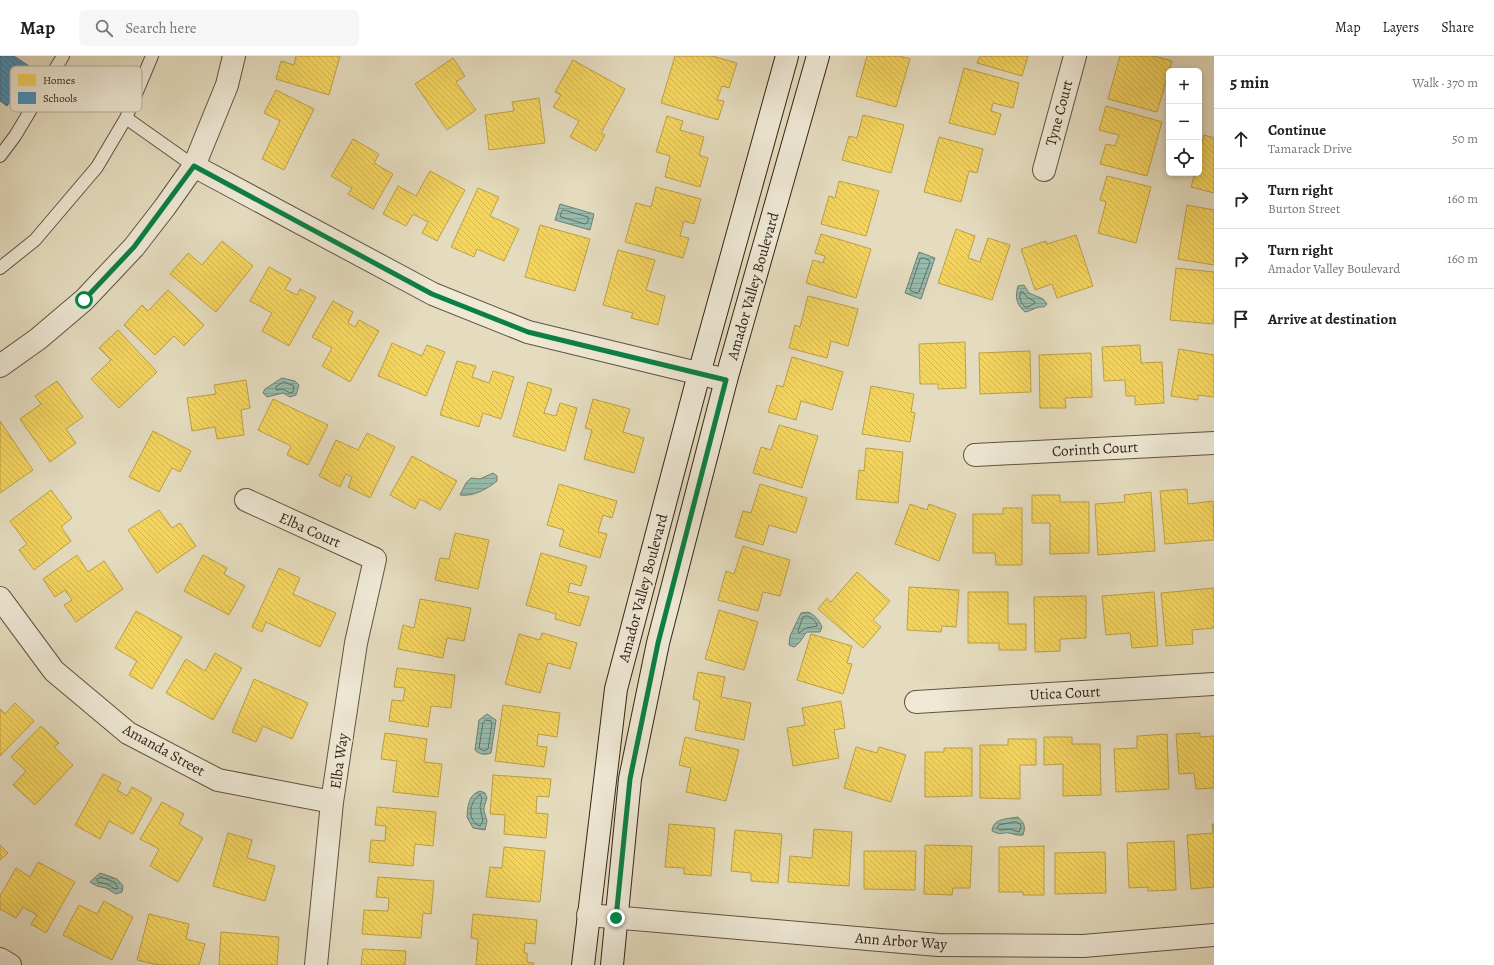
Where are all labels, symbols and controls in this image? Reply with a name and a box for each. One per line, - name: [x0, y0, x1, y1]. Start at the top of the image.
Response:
- search box: [79, 10, 359, 46]
- text: Map: [20, 15, 55, 41]
- icon: search: [93, 17, 115, 39]
- text: Search here: [125, 18, 197, 38]
- text: Map: [1335, 18, 1361, 37]
- text: Layers: [1383, 18, 1419, 37]
- text: Share: [1441, 18, 1474, 37]
- legend: [10, 66, 142, 112]
- map controls: [1166, 68, 1202, 176]
- button: +: [1166, 68, 1202, 104]
- text: 5 min: [1230, 71, 1269, 94]
- text: Homes: [43, 73, 75, 88]
- text: Walk · 370 m: [1412, 74, 1478, 91]
- street label: Tyne Court: [1041, 78, 1077, 148]
- text: Schools: [43, 91, 77, 106]
- button: −: [1166, 104, 1202, 140]
- text: Continue: [1268, 120, 1326, 140]
- icon: ahead: [1230, 128, 1252, 150]
- text: 50 m: [1452, 130, 1478, 147]
- button: locate: [1166, 140, 1202, 176]
- text: Tamarack Drive: [1268, 140, 1352, 157]
- text: Turn right: [1268, 180, 1333, 200]
- icon: right: [1230, 188, 1252, 210]
- text: 160 m: [1447, 190, 1478, 207]
- text: Burton Street: [1268, 200, 1340, 217]
- street label: Amador Valley Boulevard: [722, 209, 784, 363]
- text: Turn right: [1268, 240, 1333, 260]
- icon: right: [1230, 248, 1252, 270]
- text: 160 m: [1447, 250, 1478, 267]
- text: Amador Valley Boulevard: [1268, 260, 1400, 277]
- route start: [75, 291, 93, 309]
- icon: arrive: [1230, 308, 1252, 330]
- text: Arrive at destination: [1268, 309, 1397, 329]
- street label: Corinth Court: [1052, 437, 1139, 461]
- street label: Elba Court: [276, 508, 344, 552]
- street label: Amador Valley Boulevard: [613, 511, 673, 665]
- street label: Utica Court: [1029, 681, 1101, 705]
- street label: Amanda Street: [118, 719, 209, 781]
- street label: Elba Way: [325, 731, 353, 790]
- route end: [607, 909, 625, 927]
- street label: Ann Arbor Way: [853, 928, 948, 954]

